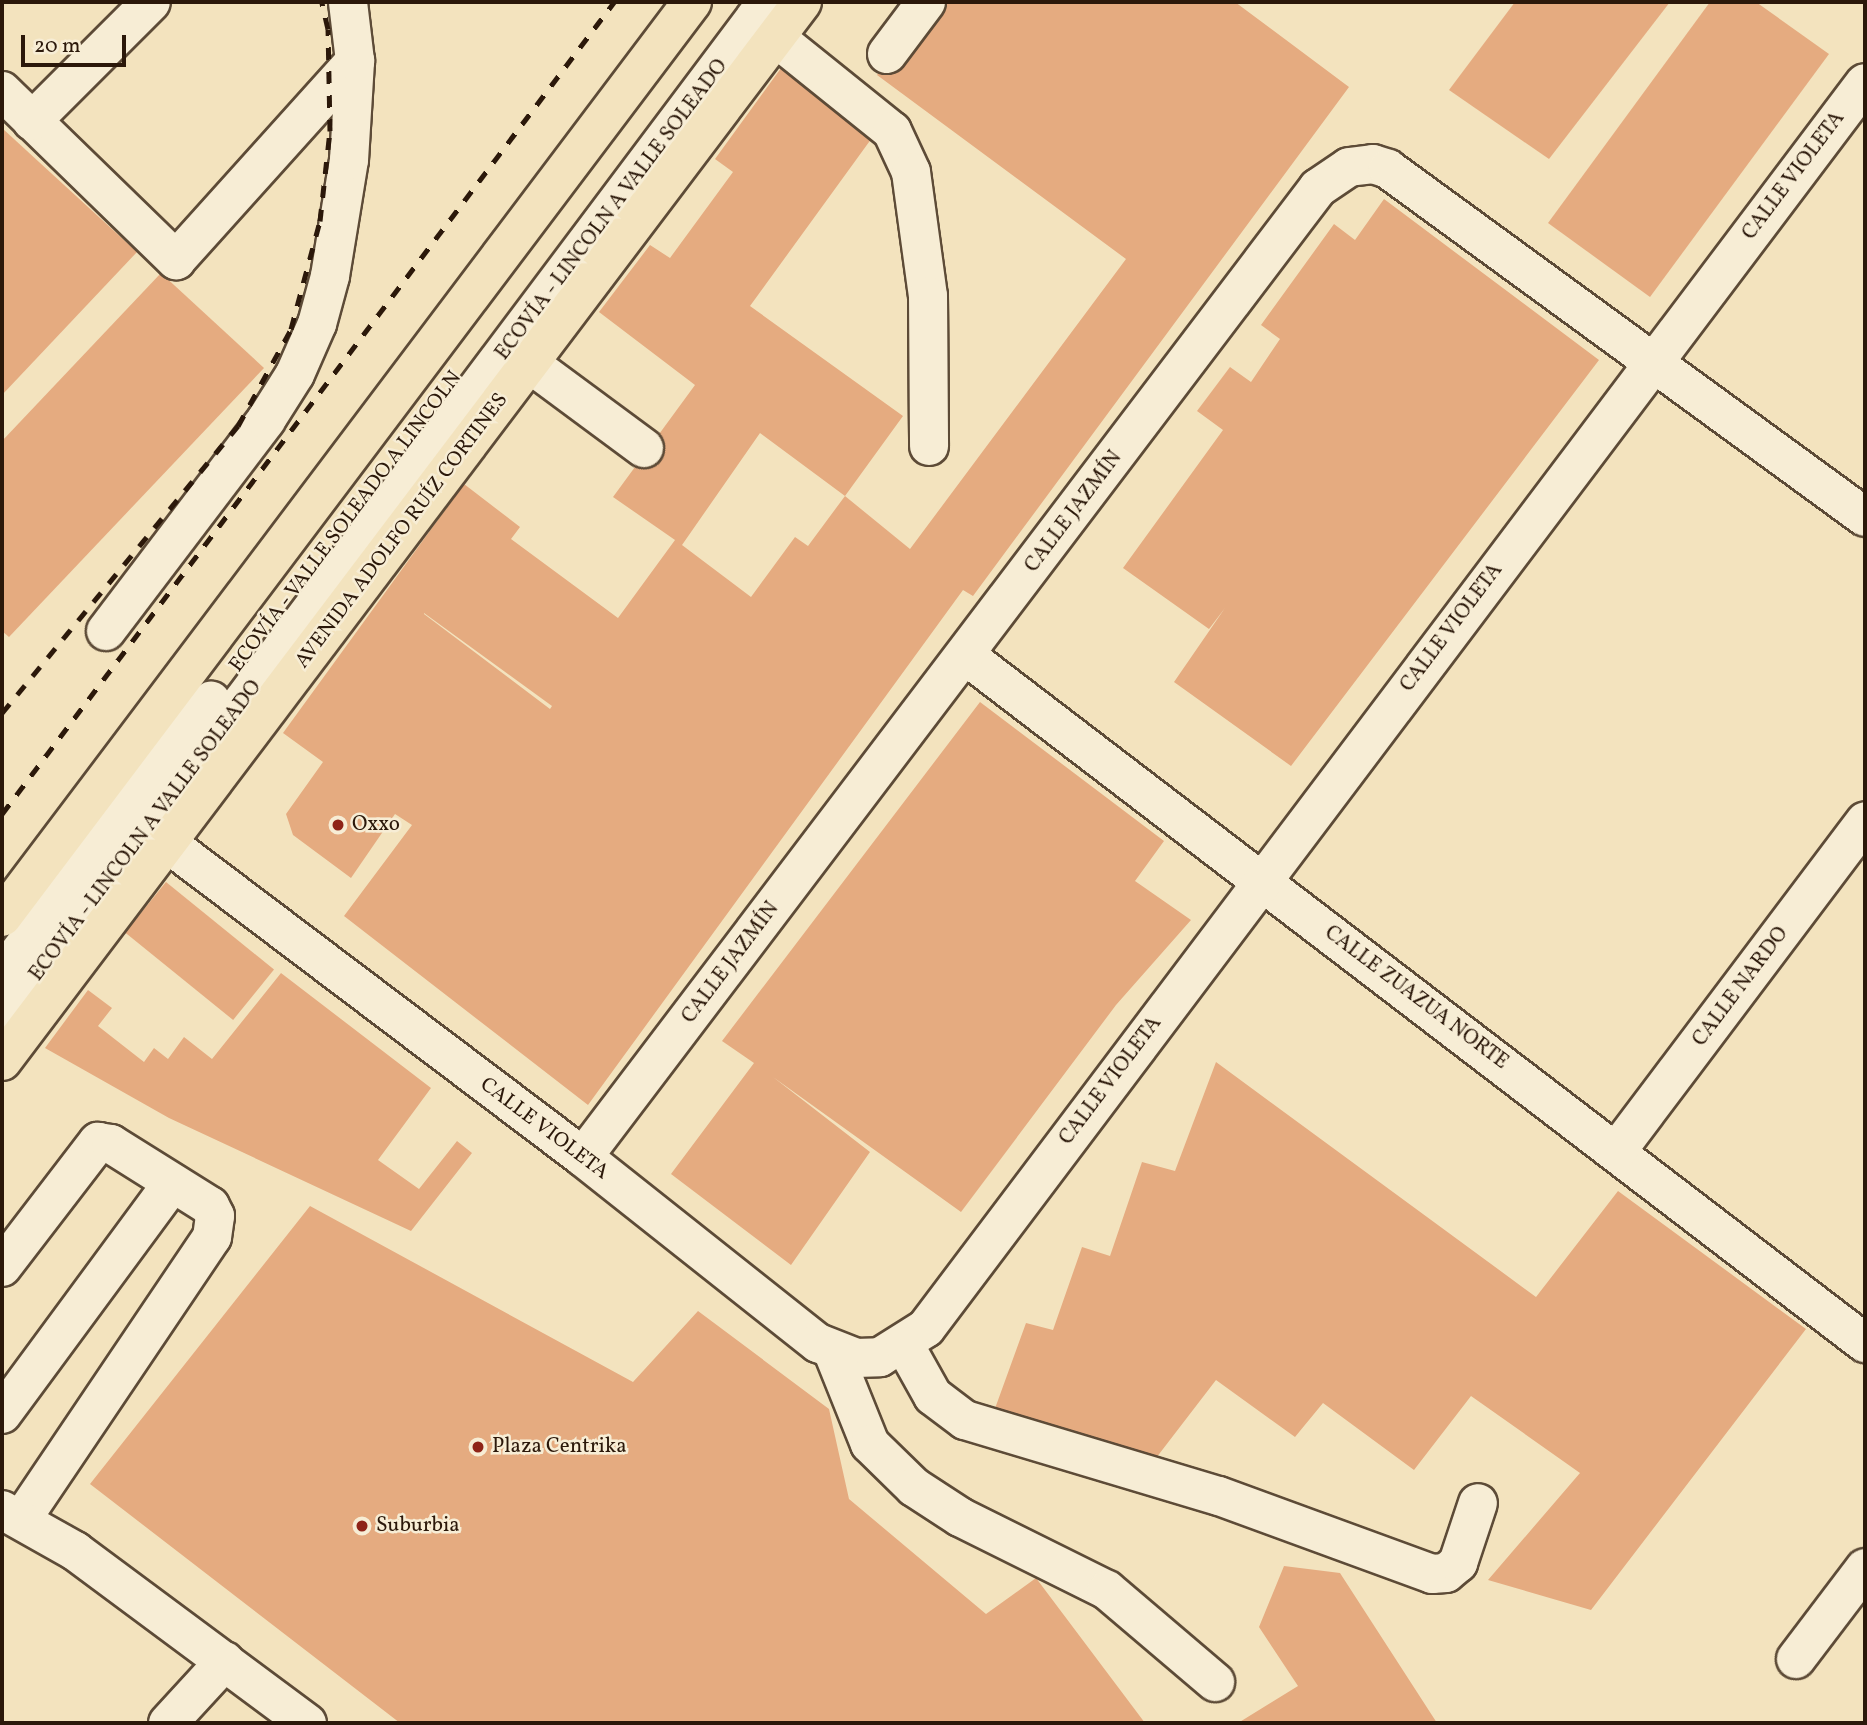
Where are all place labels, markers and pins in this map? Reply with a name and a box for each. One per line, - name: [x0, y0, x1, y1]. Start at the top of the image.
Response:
- place label: Oxxo: [352, 812, 400, 838]
- marker: Oxxo: [330, 817, 346, 833]
- place label: Plaza Centrika: [492, 1434, 627, 1460]
- marker: Plaza Centrika: [470, 1439, 486, 1455]
- place label: Suburbia: [376, 1513, 460, 1539]
- marker: Suburbia: [354, 1518, 370, 1534]

